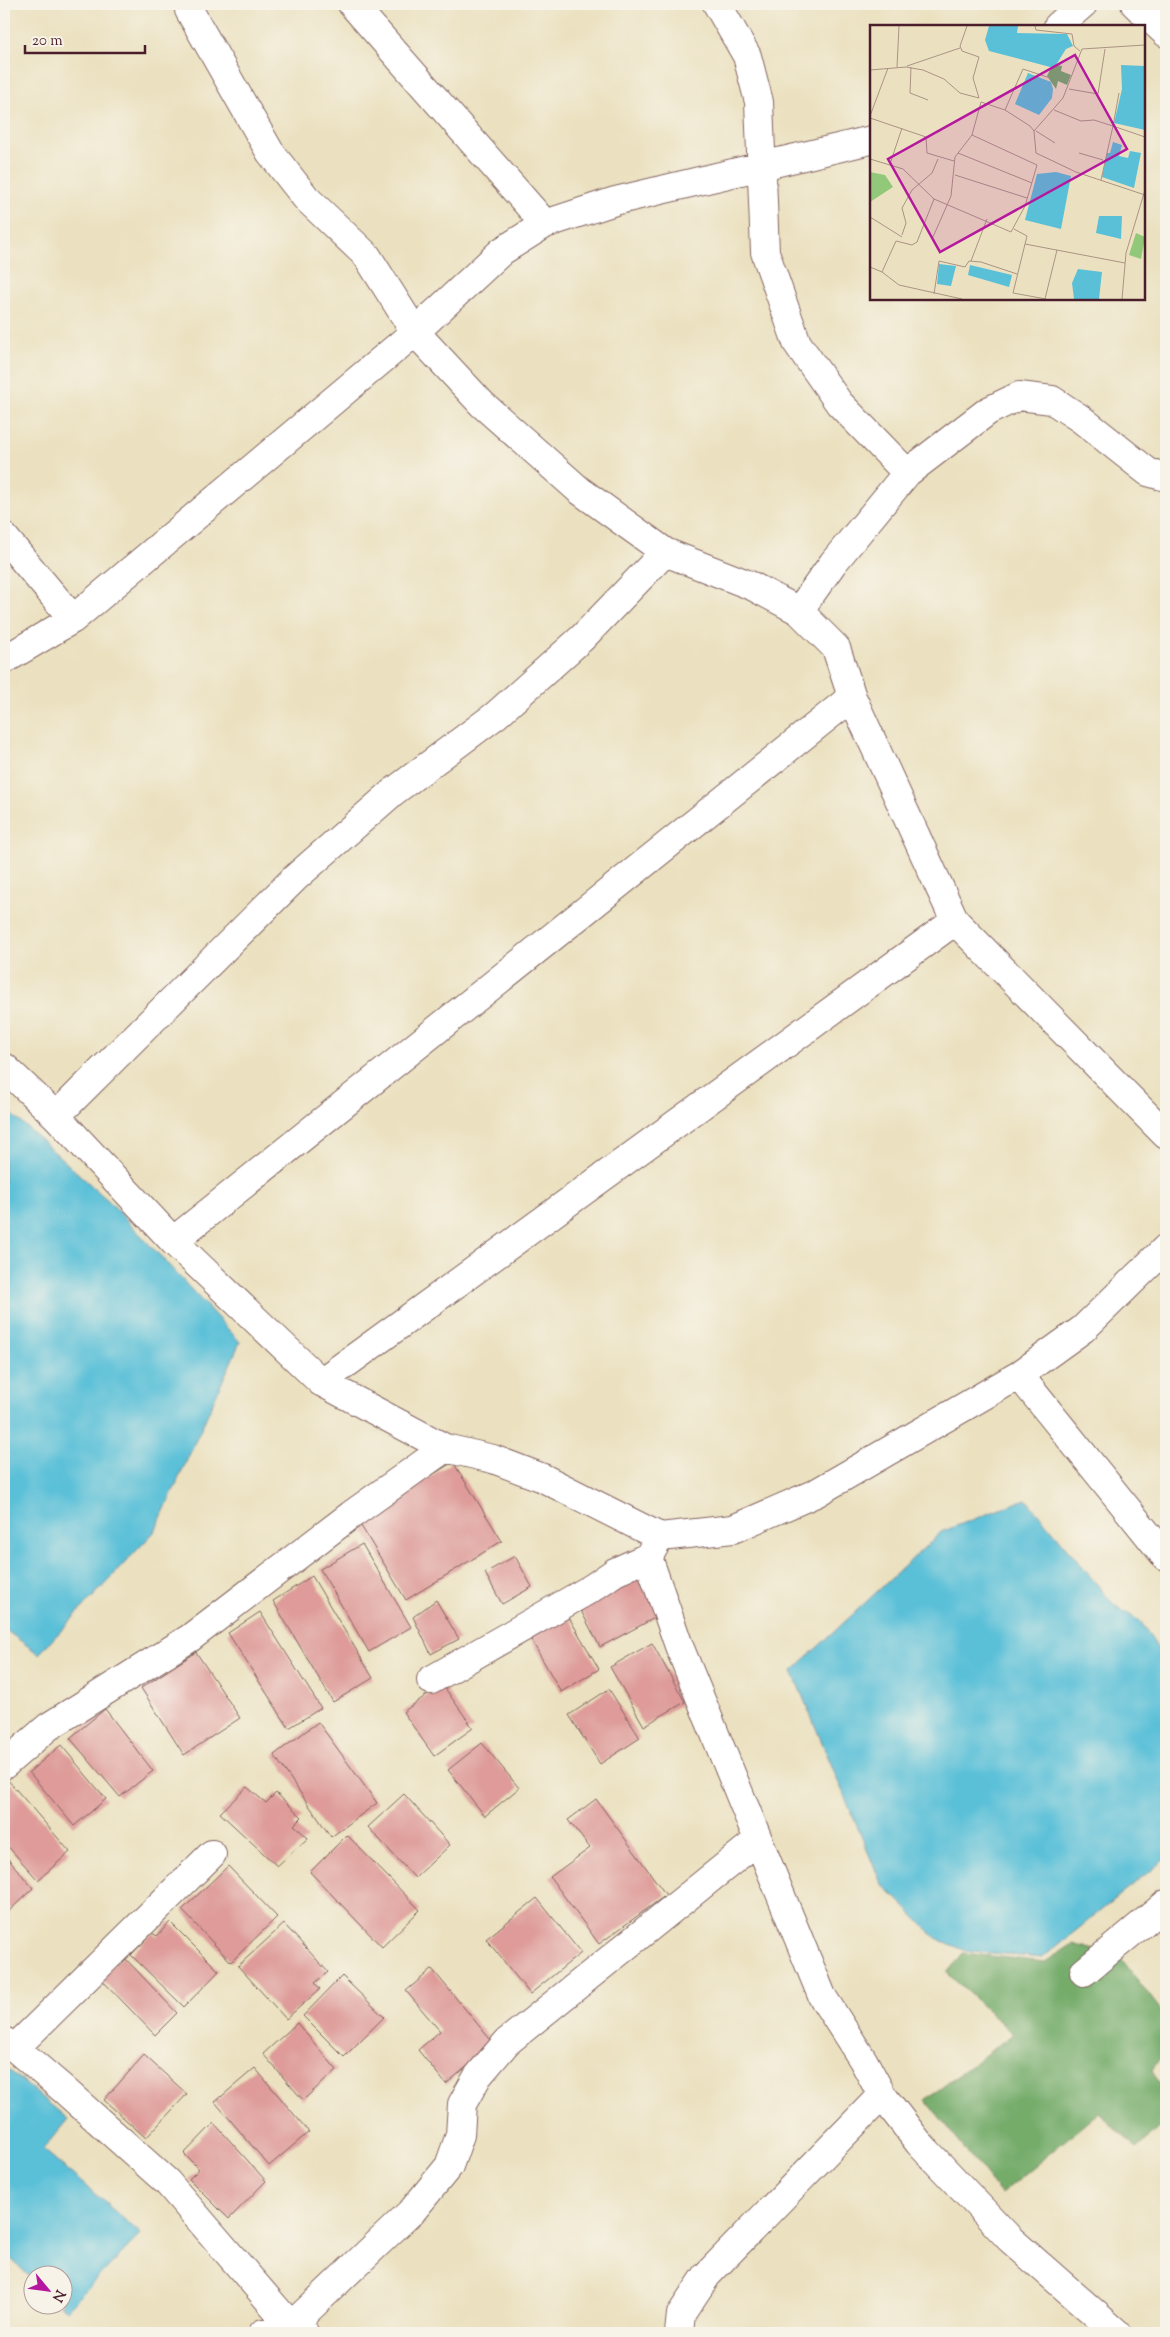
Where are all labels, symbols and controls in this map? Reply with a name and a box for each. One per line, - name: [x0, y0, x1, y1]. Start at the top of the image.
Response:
- scale bar: [25, 22, 145, 54]
- inset map: [870, 25, 1145, 300]
- text: 20 m: [32, 31, 63, 52]
- north arrow: [22, 2264, 72, 2314]
- text: N: [46, 2286, 69, 2305]

